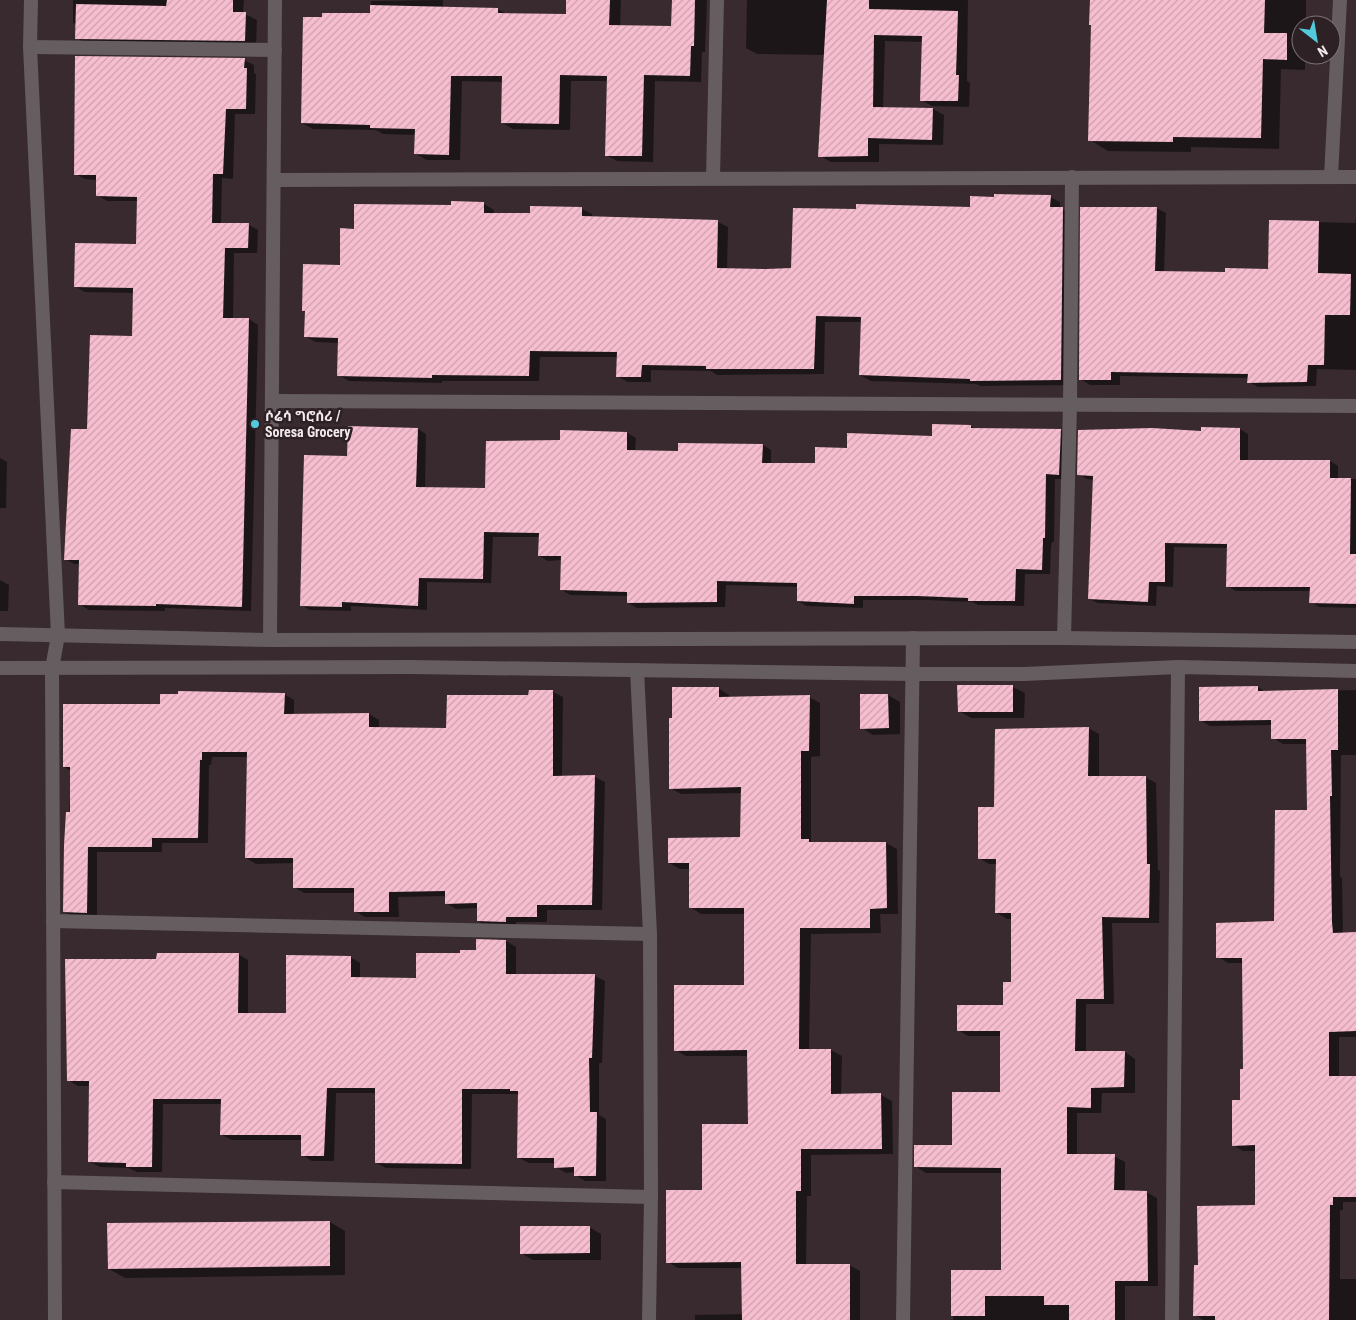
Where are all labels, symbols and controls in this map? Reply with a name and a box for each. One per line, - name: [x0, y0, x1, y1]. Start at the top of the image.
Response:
- north arrow: [1291, 15, 1341, 65]
- text: N: [1315, 42, 1330, 60]
- place label: ሶሬሳ ግሮሰሪ / Soresa Grocery: [265, 408, 351, 440]
- marker: ሶሬሳ ግሮሰሪ / Soresa Grocery: [249, 418, 261, 430]

